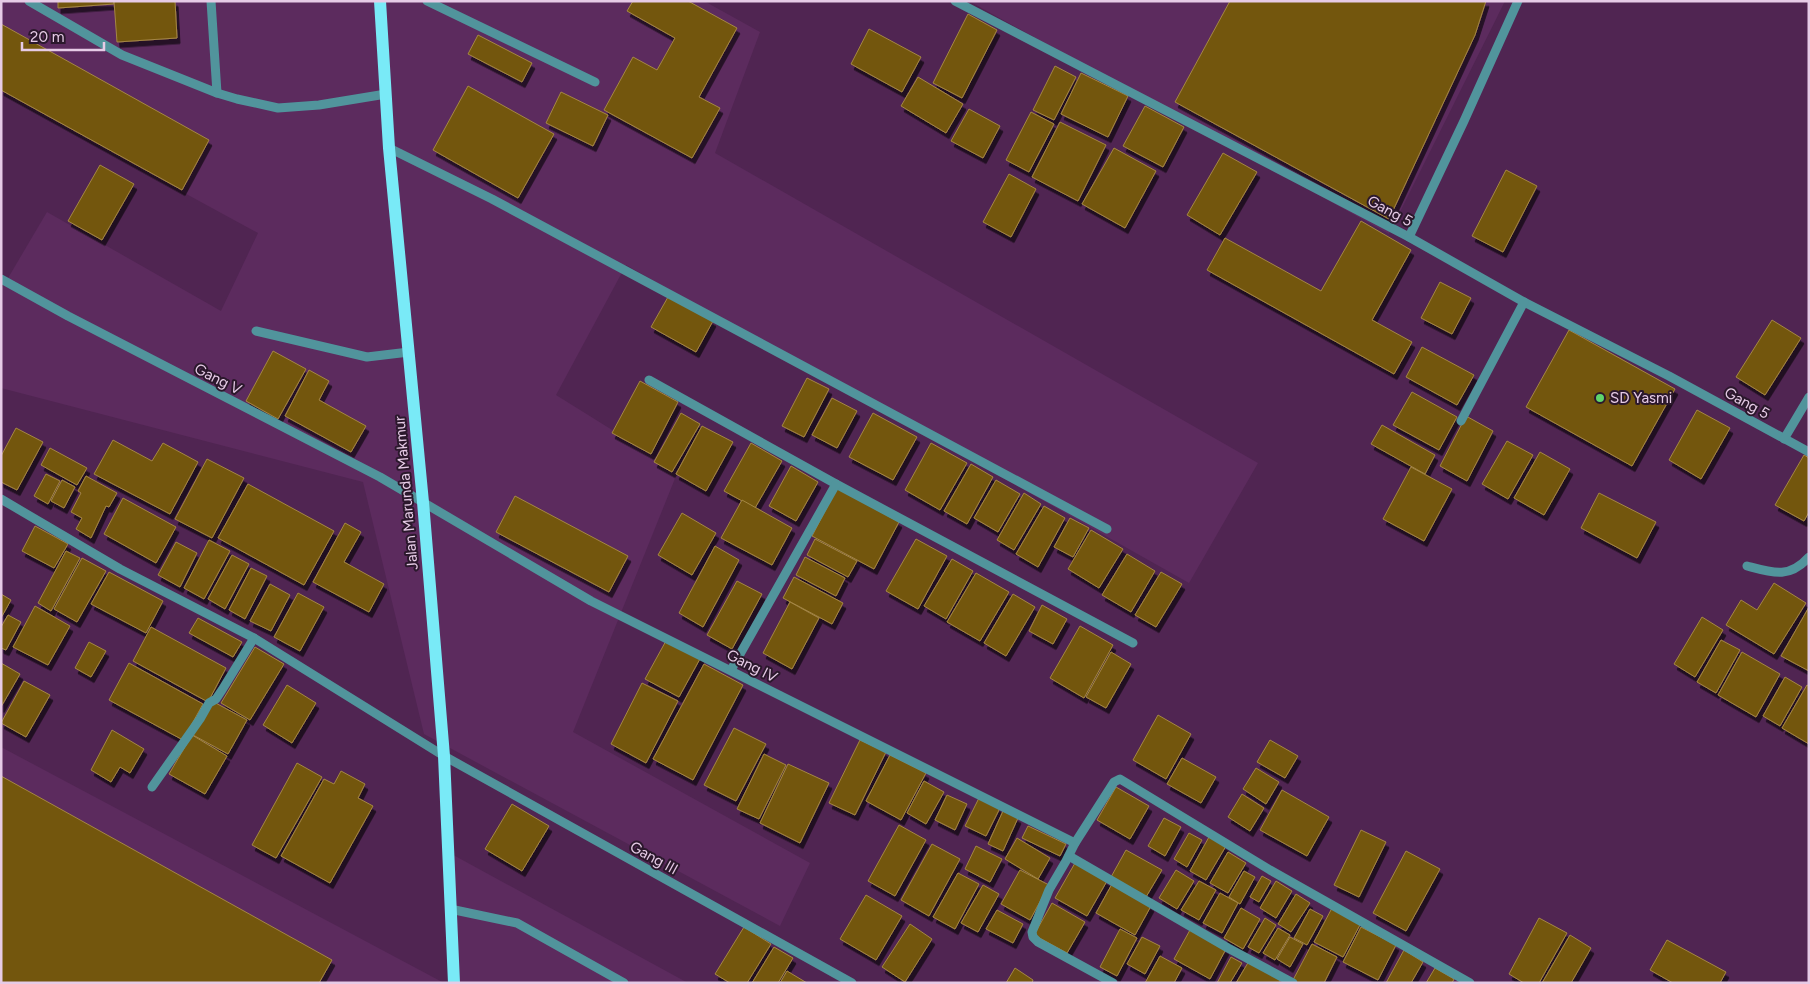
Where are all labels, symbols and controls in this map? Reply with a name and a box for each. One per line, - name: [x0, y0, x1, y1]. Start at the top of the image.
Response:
- scale bar: [22, 20, 105, 52]
- text: 20 m: [30, 28, 64, 46]
- street label: Gang 5: [1364, 192, 1416, 230]
- street label: Gang V: [191, 360, 245, 399]
- street label: Gang 5: [1721, 383, 1773, 423]
- place label: SD Yasmi: [1610, 389, 1672, 407]
- marker: SD Yasmi: [1594, 392, 1606, 404]
- street label: Jalan Marunda Makmur: [390, 415, 422, 571]
- street label: Gang IV: [724, 646, 781, 687]
- street label: Gang III: [627, 837, 681, 879]

